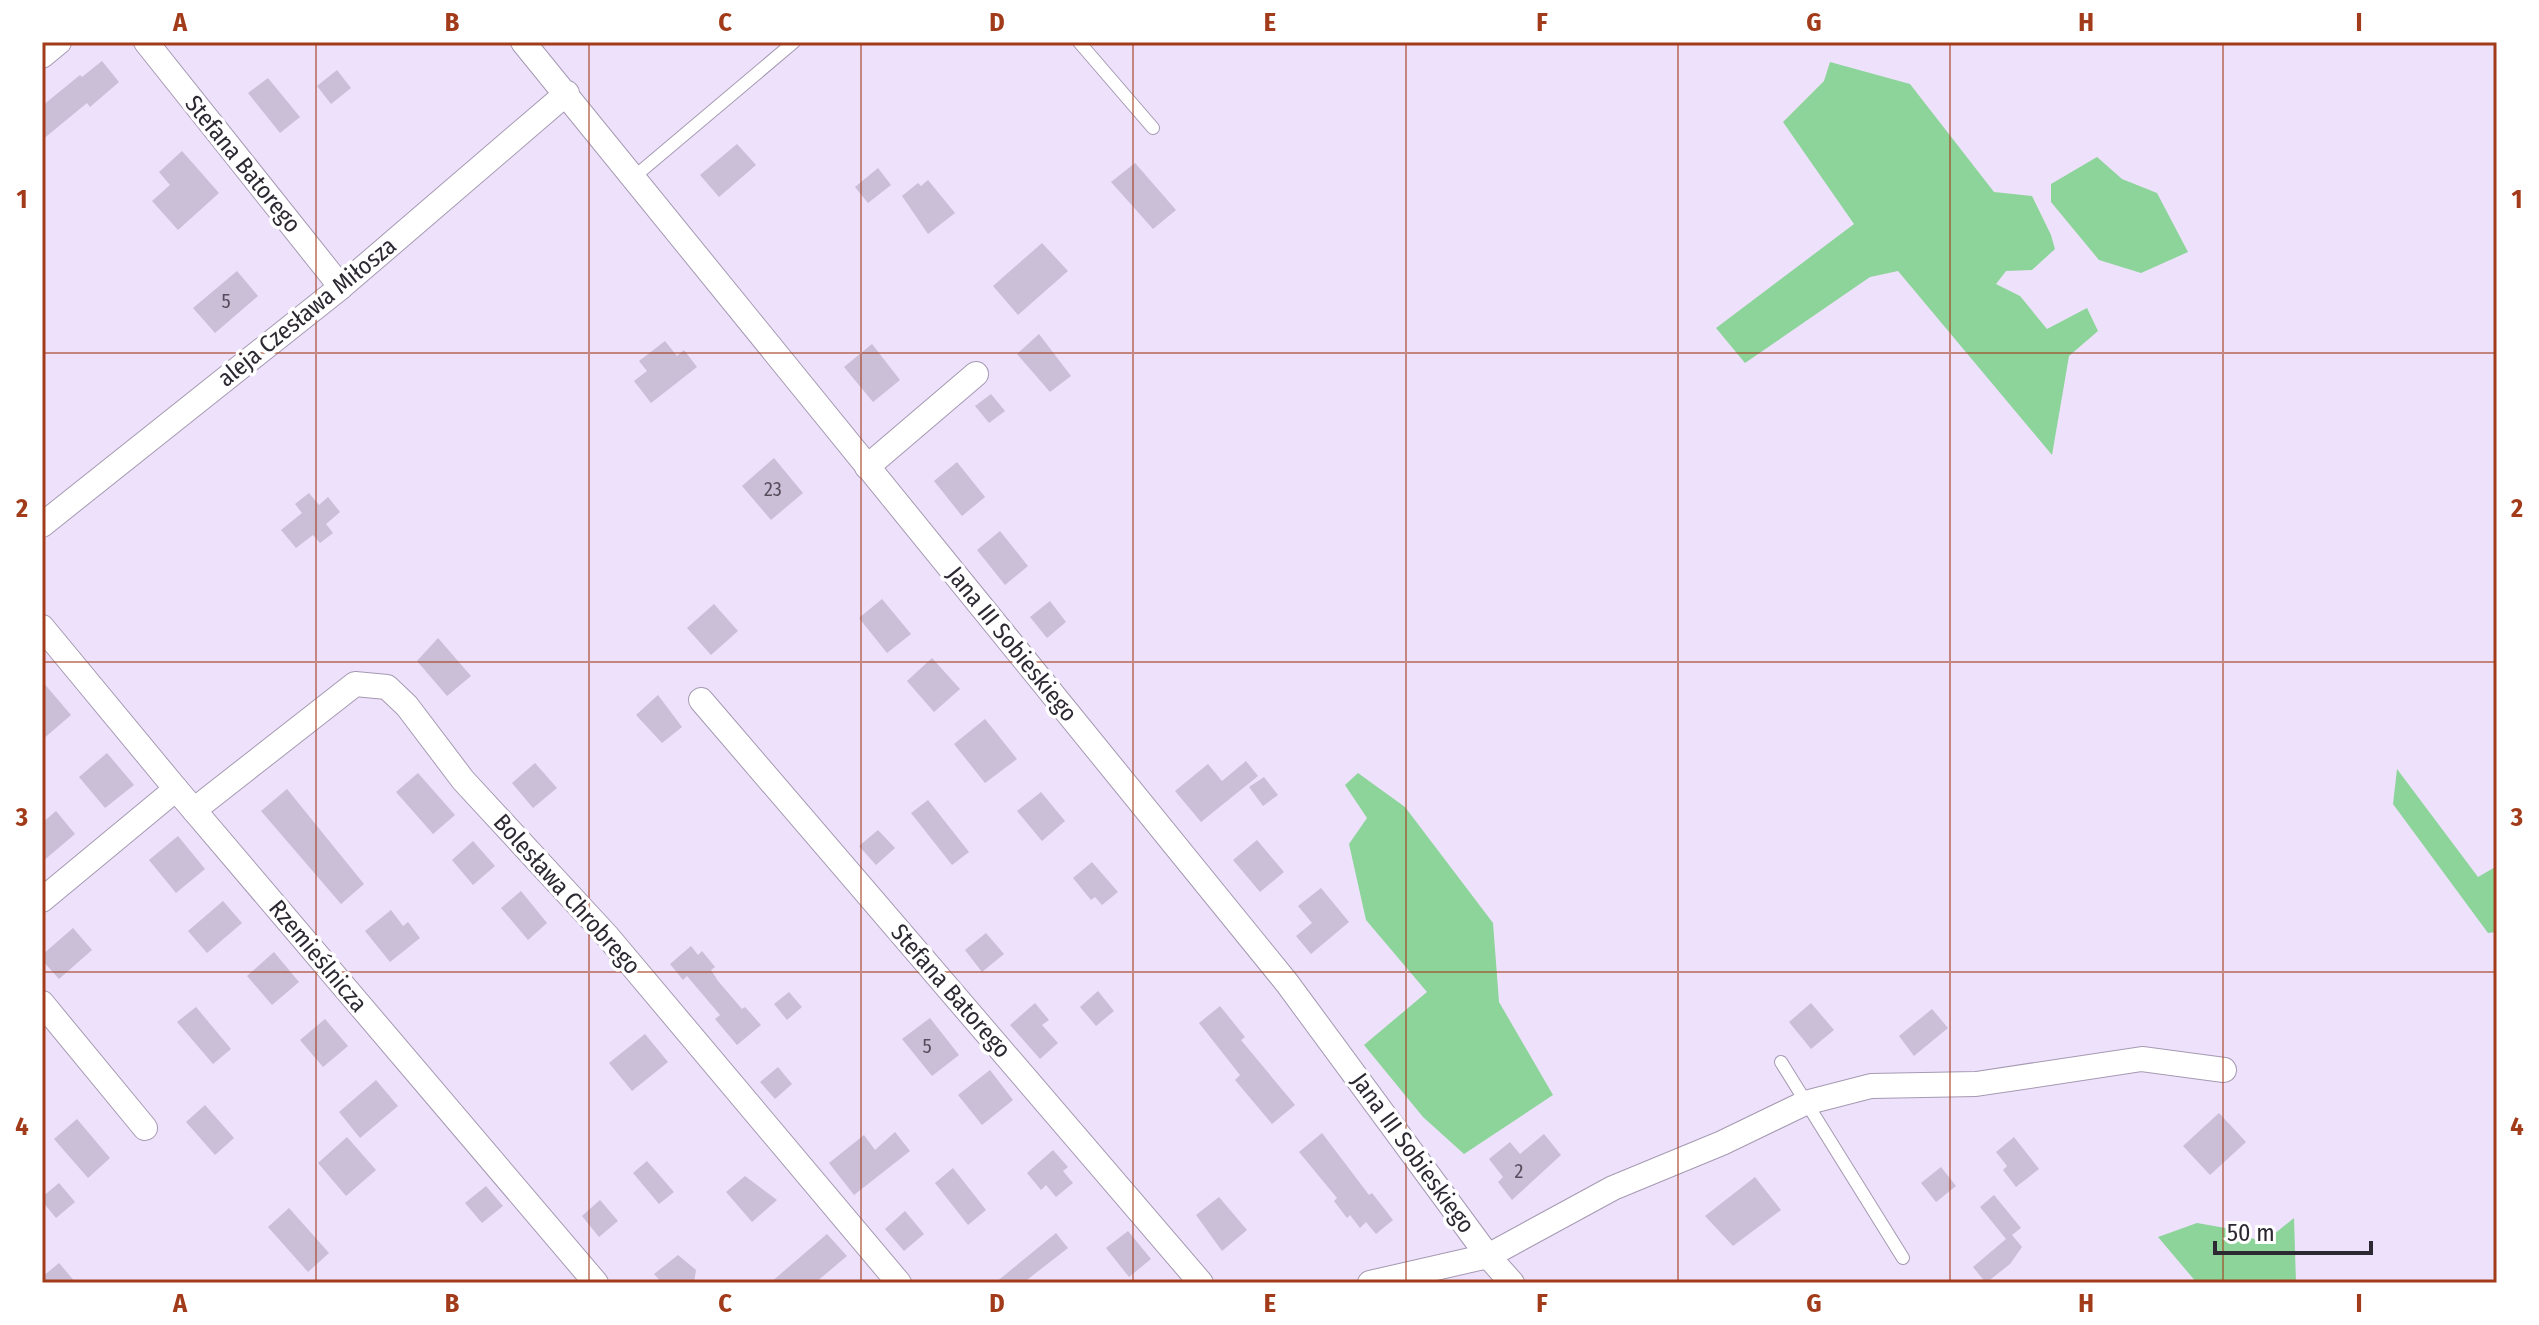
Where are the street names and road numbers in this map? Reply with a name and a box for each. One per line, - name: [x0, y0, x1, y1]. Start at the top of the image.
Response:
- street label: Stefana Batorego: [179, 90, 307, 238]
- street label: aleja Czesława Miłosza: [212, 232, 402, 392]
- street label: Jana III Sobieskiego: [941, 561, 1083, 727]
- street label: Bolesława Chrobrego: [488, 808, 646, 980]
- street label: Rzemieślnicza: [263, 894, 373, 1018]
- street label: Stefana Batorego: [885, 918, 1017, 1064]
- street label: Jana III Sobieskiego: [1346, 1068, 1480, 1238]

